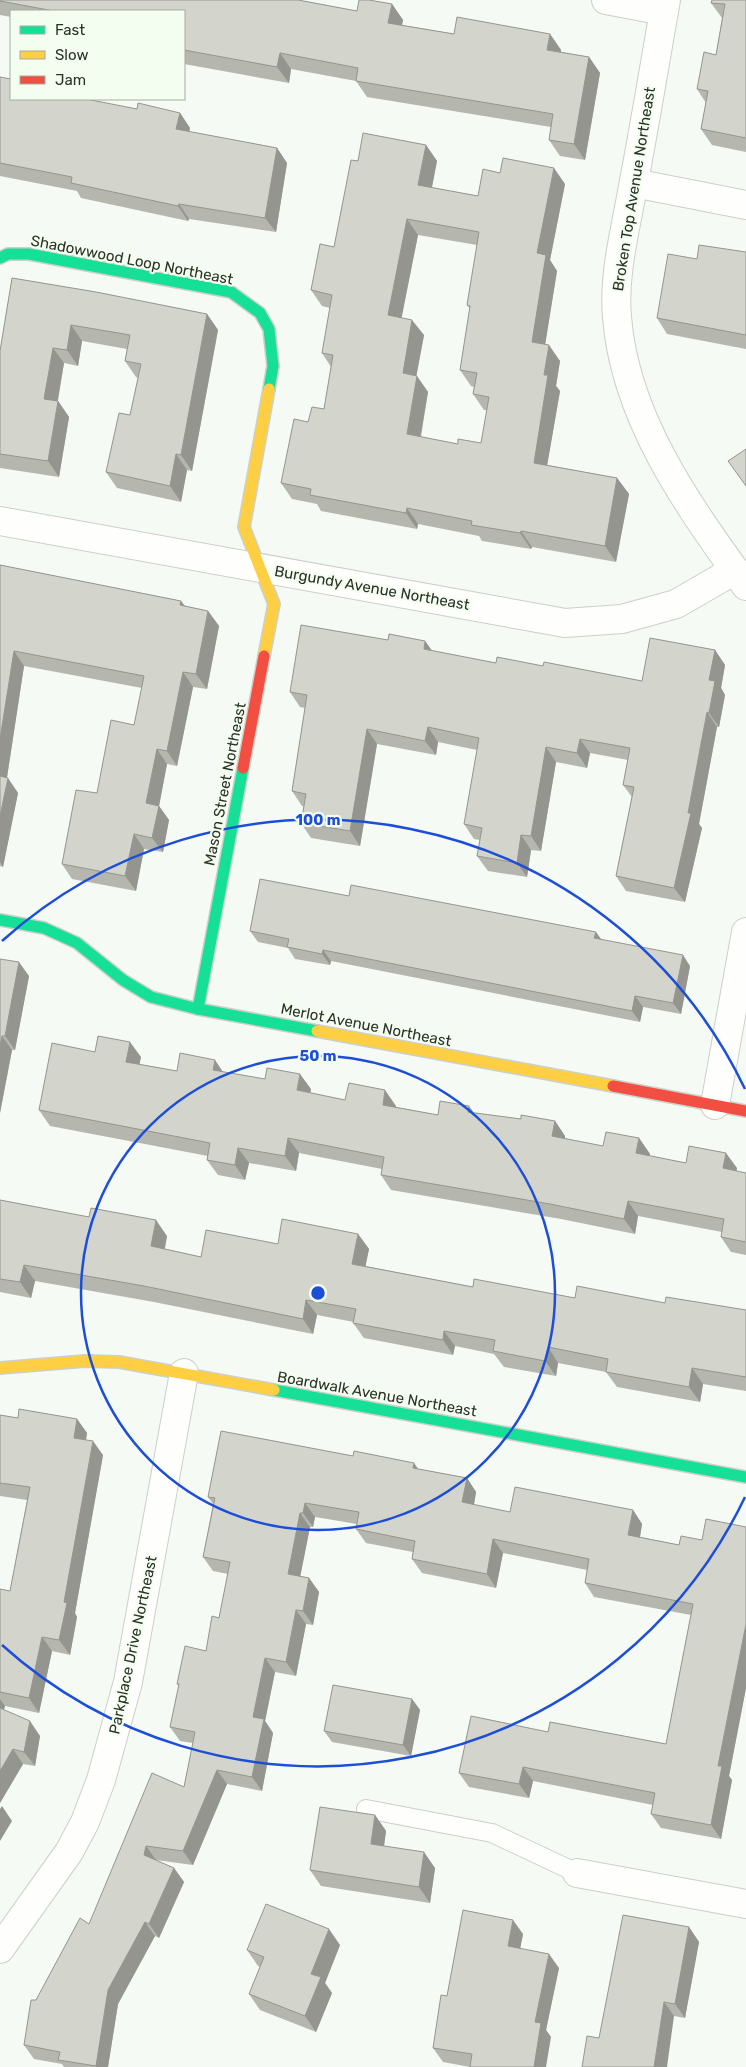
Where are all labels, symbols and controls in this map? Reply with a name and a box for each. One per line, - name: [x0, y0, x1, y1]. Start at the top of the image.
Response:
- legend: [10, 10, 185, 100]
- text: Fast: [55, 21, 85, 39]
- text: Slow: [55, 46, 88, 64]
- text: Jam: [55, 71, 86, 89]
- street label: Broken Top Avenue Northeast: [609, 85, 659, 292]
- street label: Shadowwood Loop Northeast: [29, 232, 235, 288]
- street label: Burgundy Avenue Northeast: [273, 562, 471, 614]
- street label: Mason Street Northeast: [200, 701, 250, 867]
- text: 100 m: [296, 811, 340, 829]
- street label: Merlot Avenue Northeast: [279, 1000, 453, 1050]
- text: 50 m: [300, 1047, 336, 1065]
- centre of rings: [309, 1284, 327, 1302]
- street label: Boardwalk Avenue Northeast: [276, 1368, 478, 1420]
- street label: Parkplace Drive Northeast: [105, 1554, 161, 1736]

